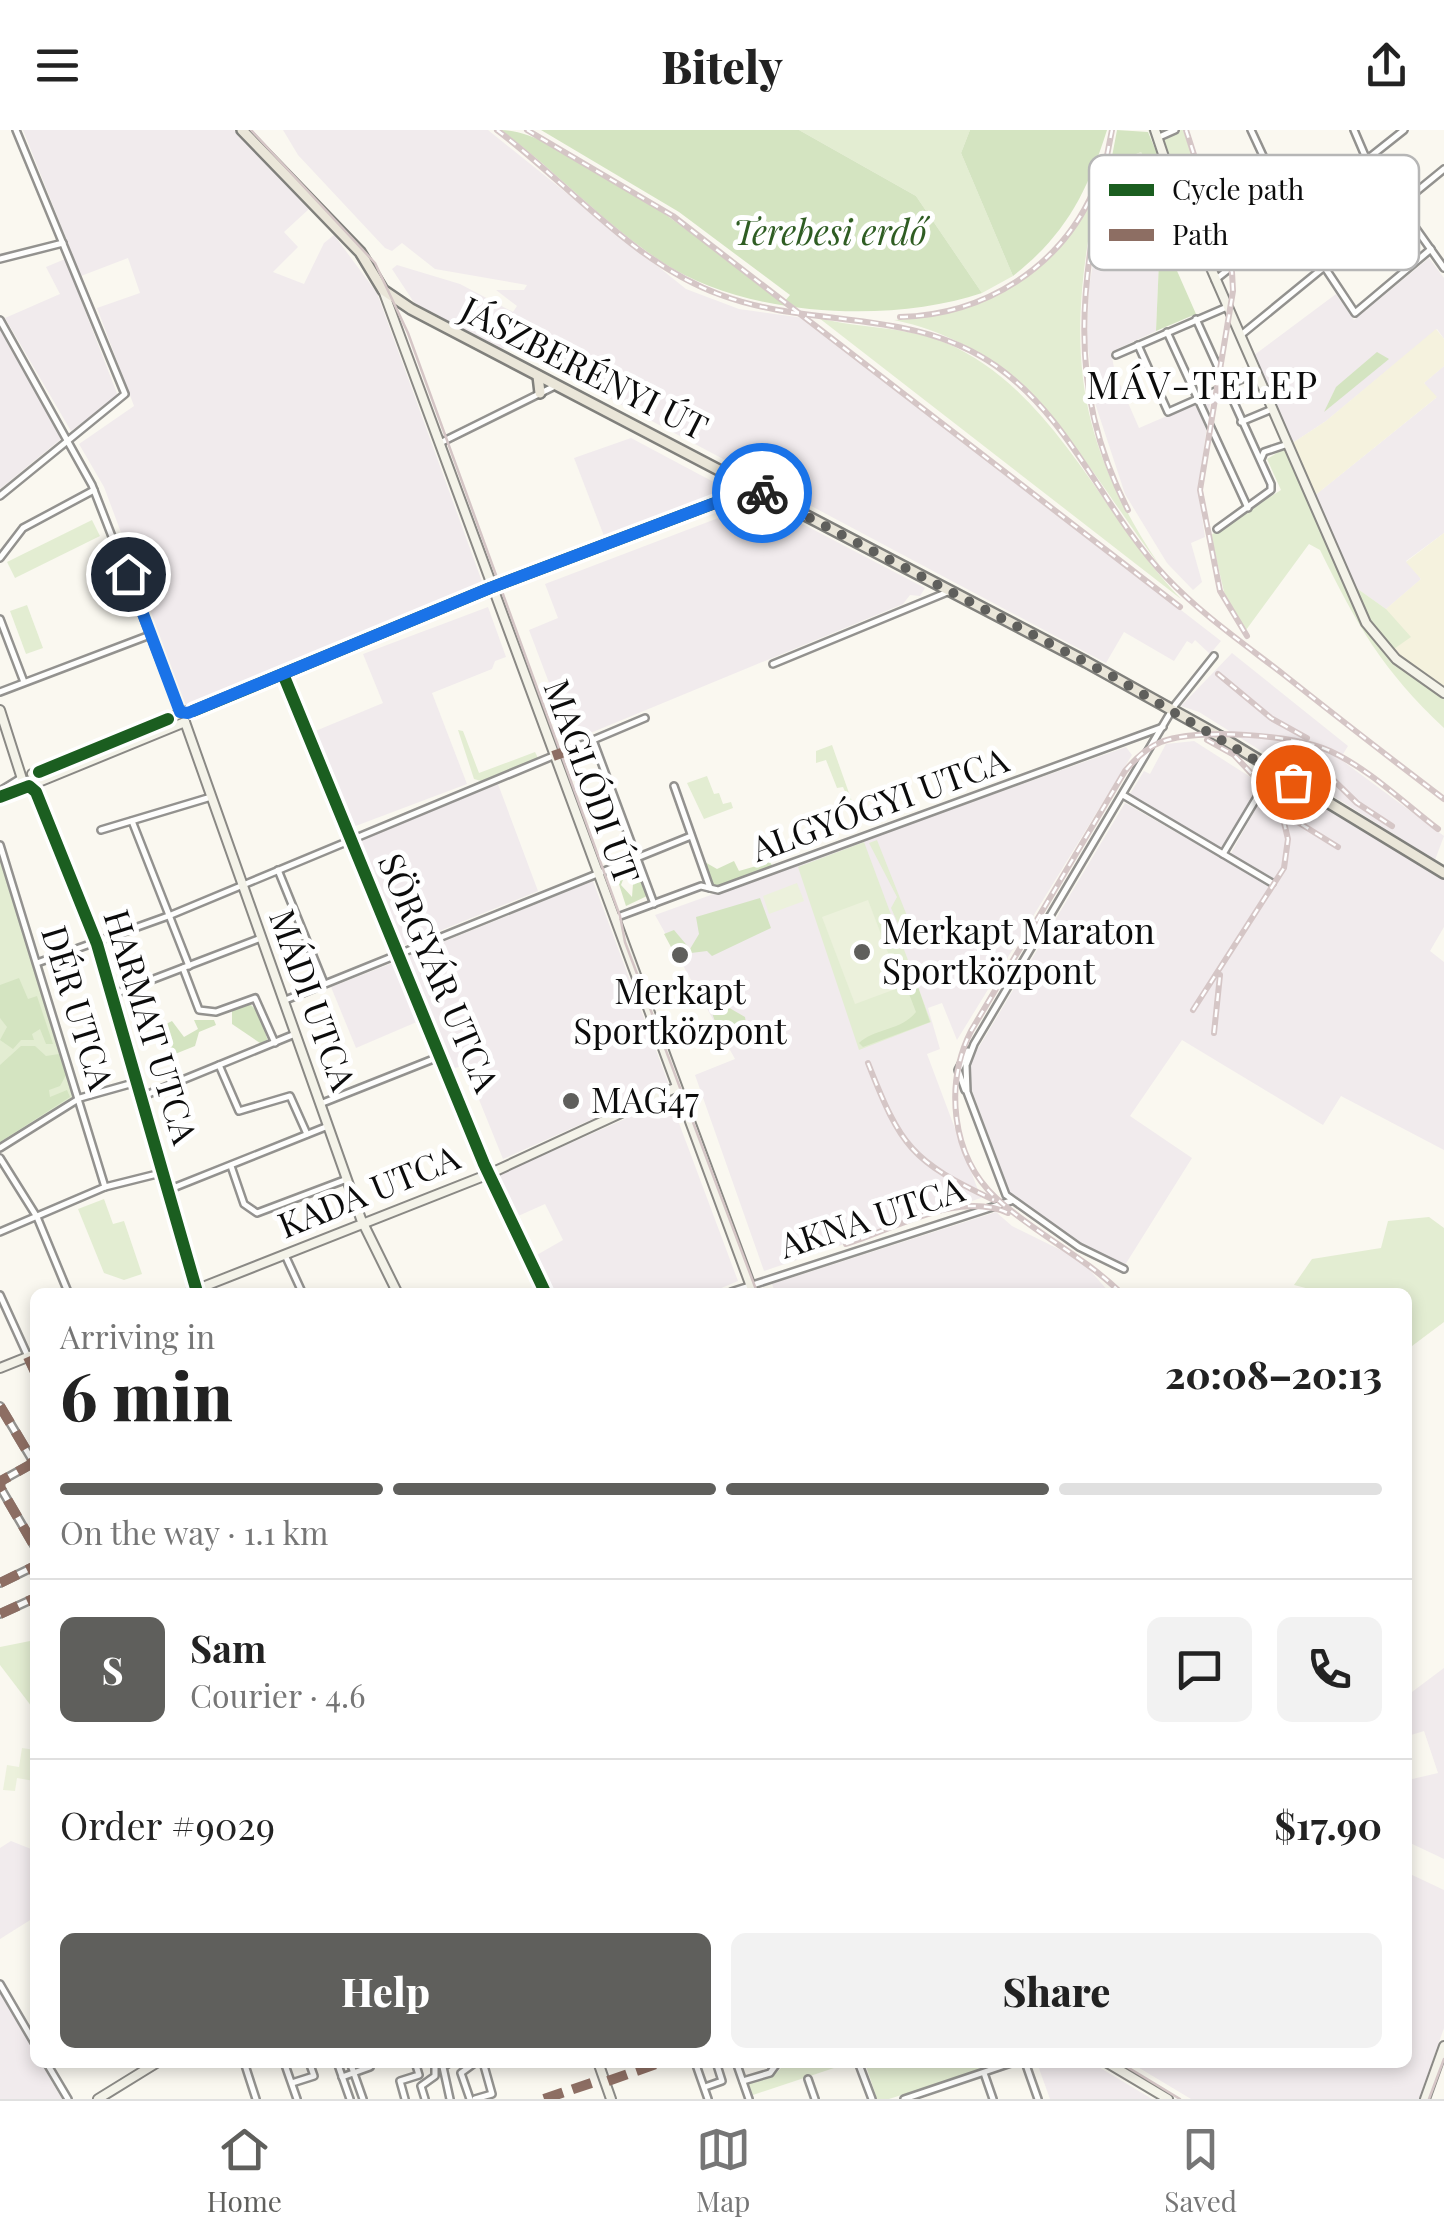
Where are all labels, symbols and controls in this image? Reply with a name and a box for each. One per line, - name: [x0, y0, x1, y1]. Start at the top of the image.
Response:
- text: Bitely: [661, 35, 783, 95]
- icon: menu: [30, 38, 85, 93]
- icon: share: [1359, 38, 1414, 93]
- legend: [1089, 155, 1419, 270]
- text: Cycle path: [1172, 170, 1305, 207]
- park label: Terebesi erdő: [733, 207, 931, 254]
- text: Path: [1172, 215, 1229, 252]
- street label: JÁSZBERÉNYI ÚT: [453, 284, 717, 449]
- district label: MÁV-TELEP: [1086, 358, 1320, 409]
- courier: [712, 443, 812, 543]
- icon: bike: [735, 466, 790, 521]
- pin: [86, 532, 171, 617]
- icon: home: [101, 547, 156, 602]
- street label: MAGLÓDI ÚT: [535, 672, 652, 890]
- street label: ALGYÓGYI UTCA: [743, 734, 1015, 871]
- pin: [1251, 740, 1336, 825]
- icon: bag: [1266, 755, 1321, 810]
- street label: SÖRGYÁR UTCA: [369, 846, 512, 1099]
- street label: MÁDI UTCA: [260, 902, 369, 1097]
- street label: HARMAT UTCA: [94, 903, 211, 1150]
- place label: Merkapt Maraton Sportközpont: [882, 906, 1155, 993]
- street label: DÉR UTCA: [32, 920, 127, 1096]
- marker: Merkapt Maraton Sportközpont: [851, 941, 873, 963]
- marker: Merkapt Sportközpont: [669, 944, 691, 966]
- place label: Merkapt Sportközpont: [573, 966, 787, 1053]
- place label: MAG47: [591, 1075, 699, 1122]
- marker: MAG47: [560, 1090, 582, 1112]
- street label: KADA UTCA: [271, 1132, 466, 1247]
- street label: AKNA UTCA: [772, 1163, 970, 1268]
- text: Arriving in: [60, 1314, 215, 1357]
- text: 20:08–20:13: [1165, 1348, 1382, 1399]
- text: 6 min: [60, 1351, 233, 1437]
- text: On the way · 1.1 km: [60, 1510, 328, 1553]
- button: chat: [1147, 1617, 1252, 1722]
- button: phone: [1277, 1617, 1382, 1722]
- text: Sam: [190, 1622, 266, 1673]
- text: S: [101, 1644, 124, 1695]
- text: Courier · 4.6: [190, 1673, 366, 1716]
- text: Order #9029: [60, 1799, 275, 1850]
- text: $17.90: [1274, 1799, 1382, 1850]
- button: Help: [60, 1933, 711, 2048]
- button: Share: [731, 1933, 1382, 2048]
- tab: Home: [207, 2122, 282, 2219]
- tab: Map: [696, 2122, 751, 2219]
- tab: Saved: [1164, 2122, 1237, 2219]

